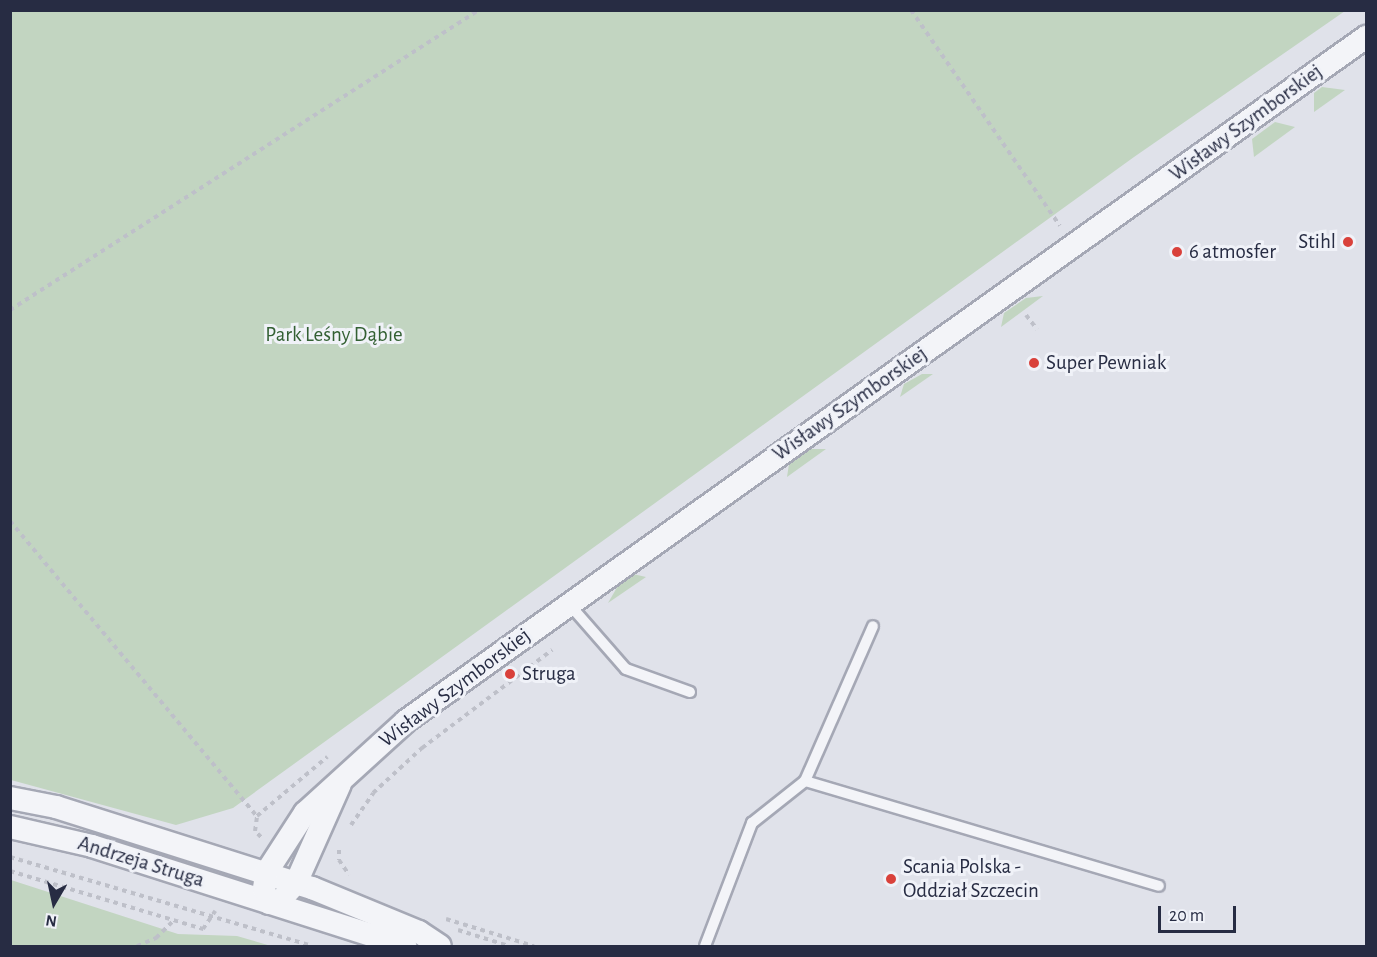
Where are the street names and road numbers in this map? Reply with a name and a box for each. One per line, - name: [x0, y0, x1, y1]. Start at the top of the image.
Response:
- street label: Wisławy Szymborskiej: [1165, 59, 1327, 187]
- street label: Wisławy Szymborskiej: [768, 341, 932, 467]
- street label: Wisławy Szymborskiej: [374, 623, 536, 753]
- street label: Andrzeja Struga: [75, 831, 207, 893]

